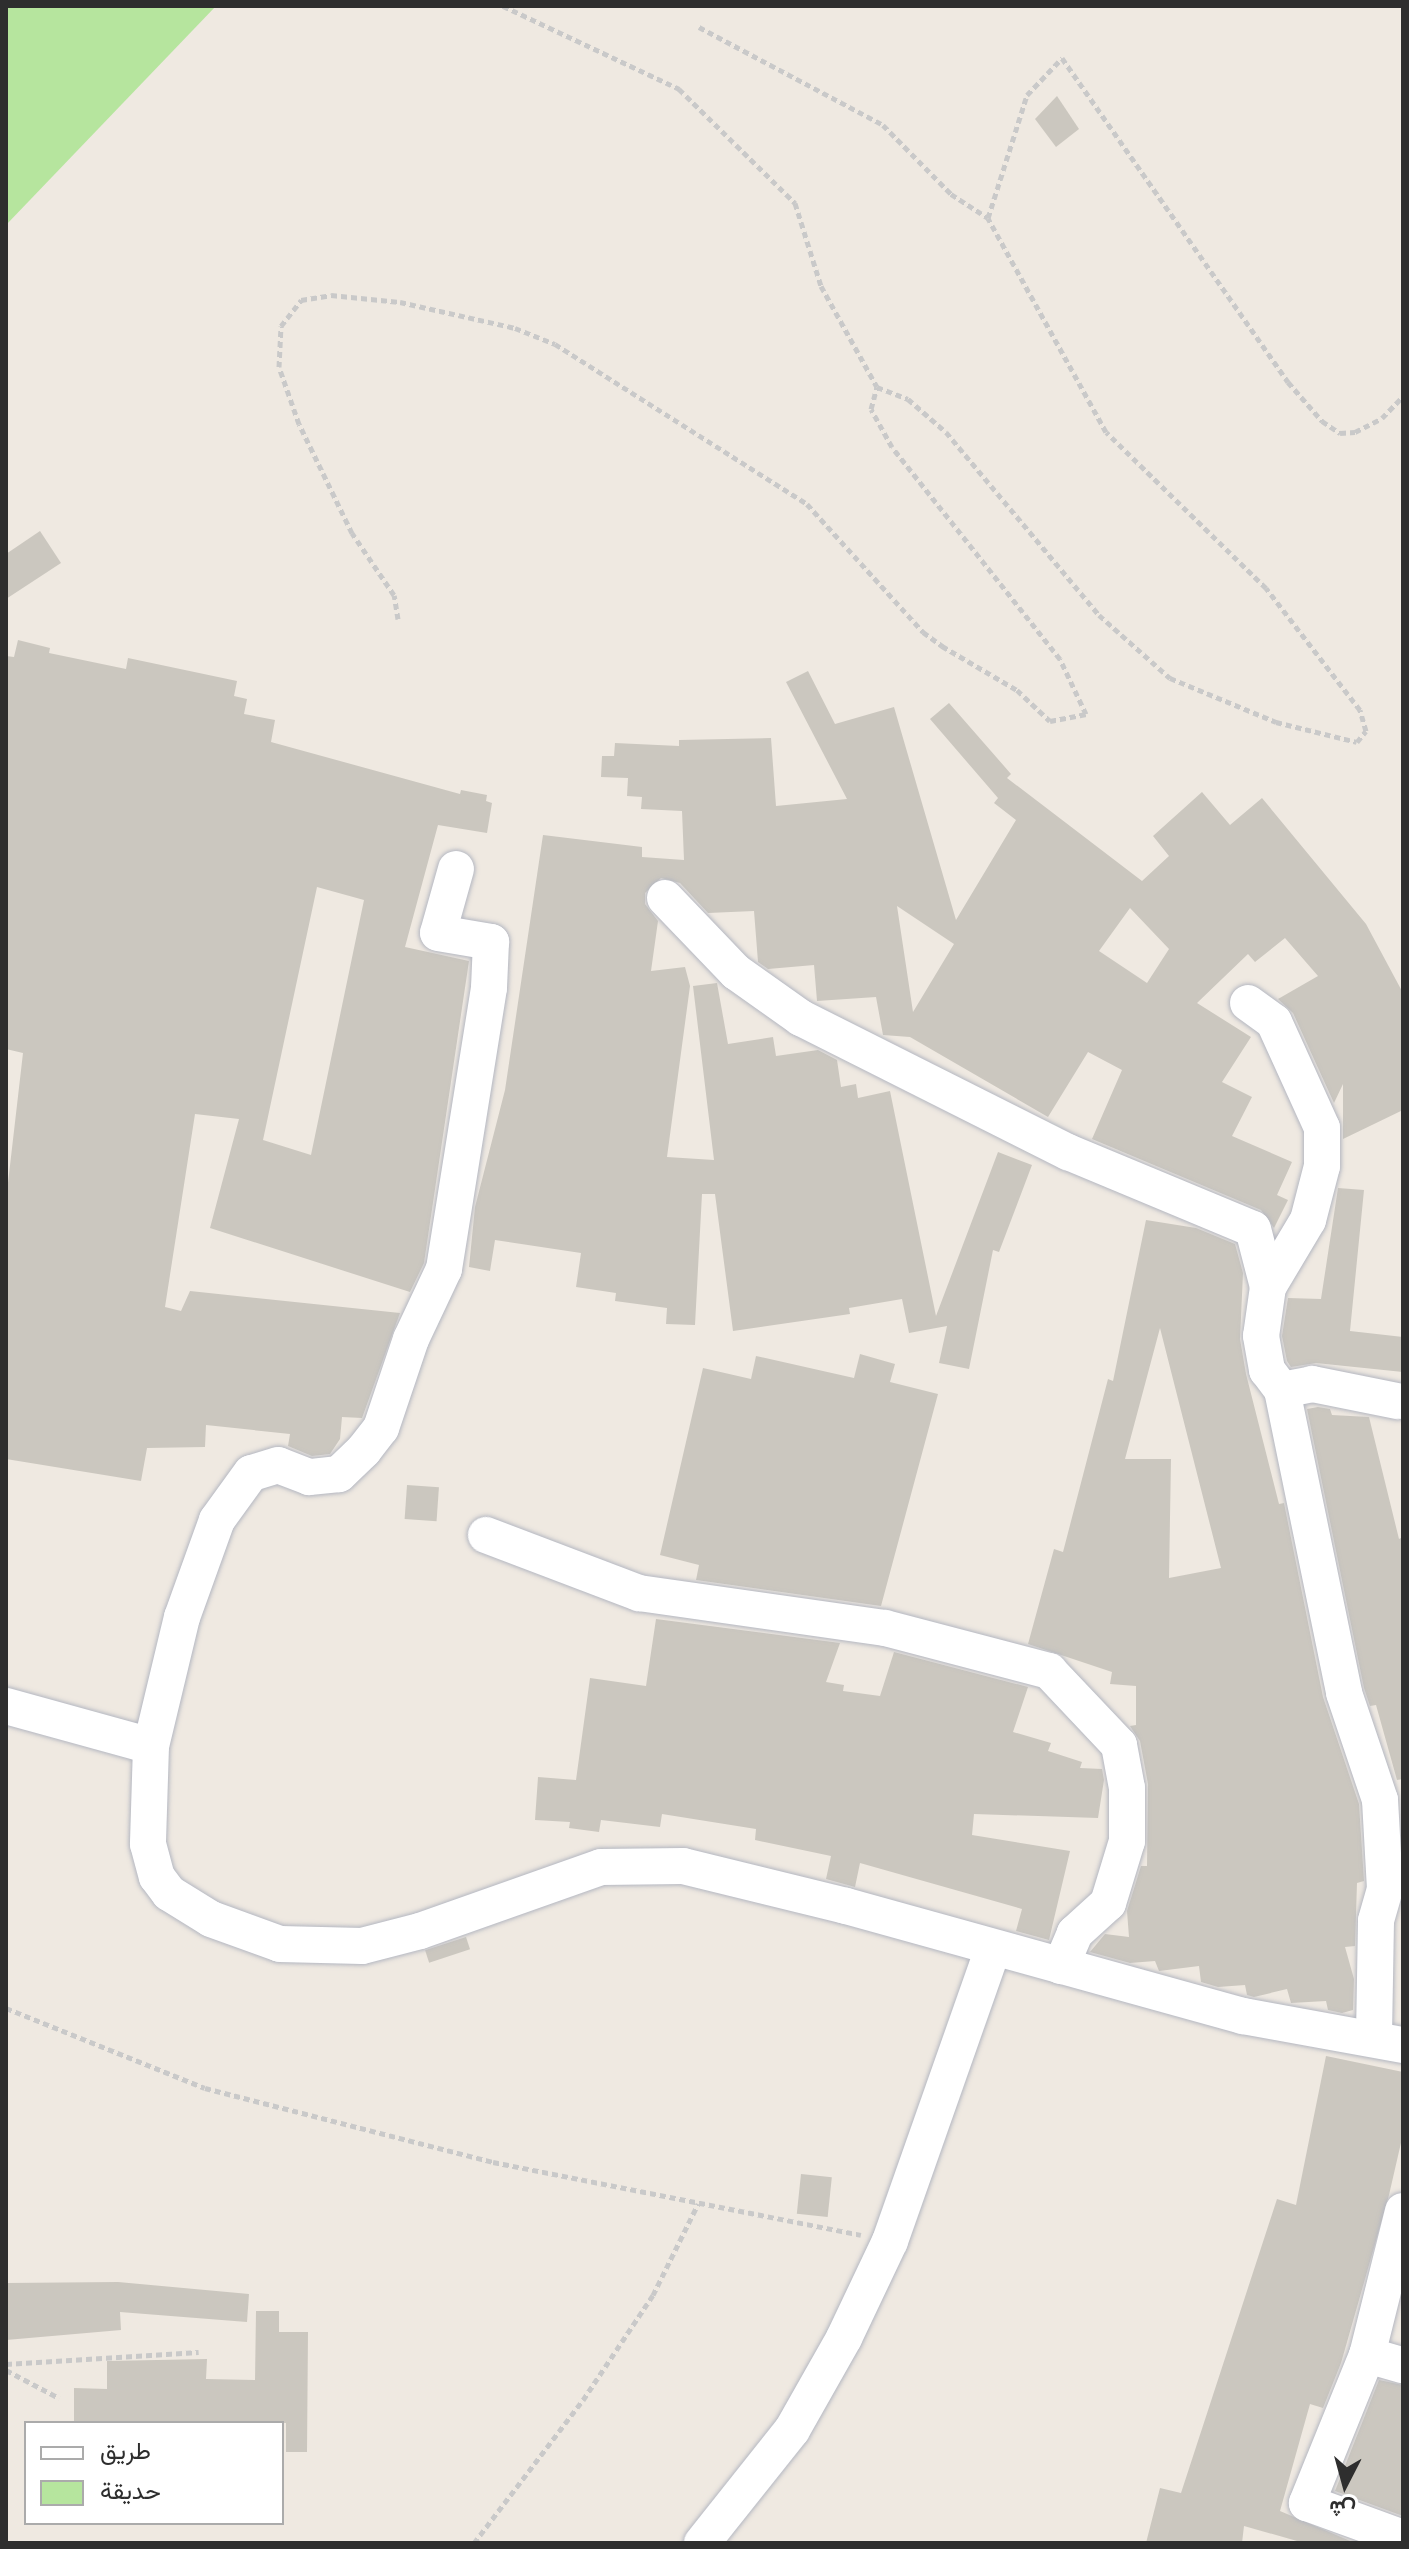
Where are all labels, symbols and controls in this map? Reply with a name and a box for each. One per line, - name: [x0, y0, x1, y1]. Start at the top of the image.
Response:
- legend: [24, 2421, 284, 2525]
- text: طريق: [100, 2437, 151, 2465]
- north arrow: [1305, 2445, 1385, 2525]
- text: حديقة: [100, 2477, 161, 2505]
- text: ش: [1328, 2495, 1357, 2524]

